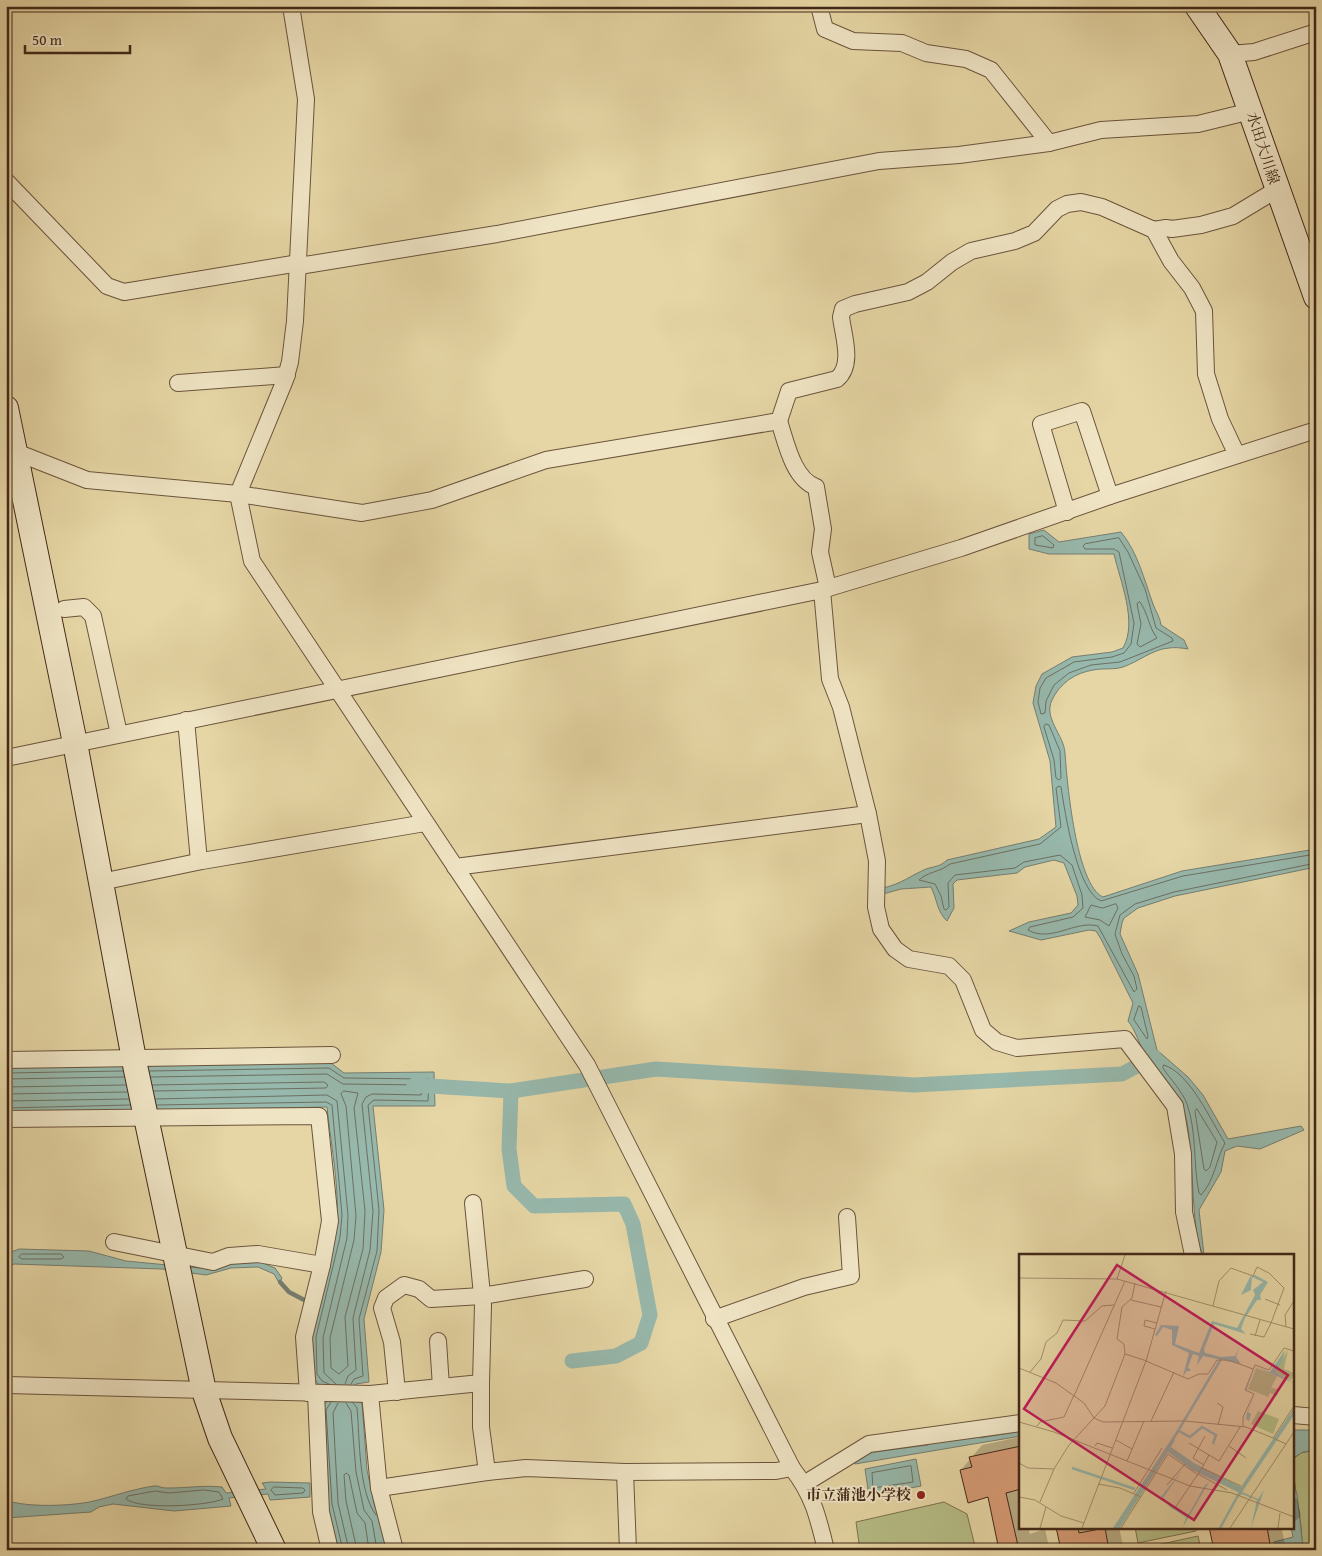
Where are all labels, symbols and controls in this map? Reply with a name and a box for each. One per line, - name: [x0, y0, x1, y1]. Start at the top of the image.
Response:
- scale bar: [25, 22, 130, 54]
- text: 50 m: [32, 29, 63, 50]
- street label: 水田大川線: [1242, 109, 1285, 187]
- inset map: [1019, 1254, 1294, 1528]
- place label: 市立蒲池小学校: [806, 1484, 911, 1505]
- marker: 市立蒲池小学校: [915, 1489, 927, 1501]

